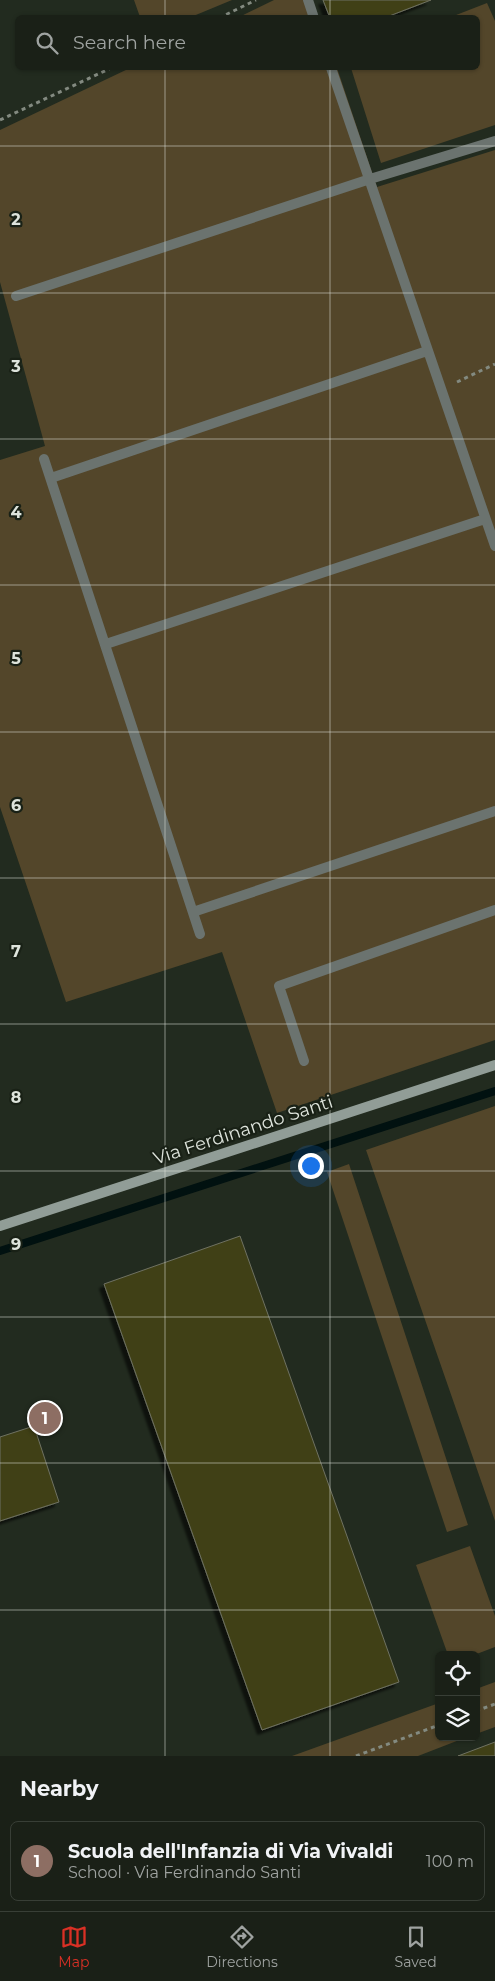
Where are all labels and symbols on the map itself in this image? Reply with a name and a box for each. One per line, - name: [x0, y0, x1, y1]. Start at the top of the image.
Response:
- text: 2: [11, 210, 21, 229]
- text: 3: [10, 357, 21, 376]
- text: 4: [10, 503, 22, 522]
- text: 5: [11, 649, 21, 668]
- text: 6: [11, 796, 21, 815]
- text: 7: [11, 942, 21, 961]
- text: 8: [11, 1088, 21, 1107]
- street label: Via Ferdinando Santi: [150, 1091, 336, 1169]
- your location: [298, 1153, 324, 1179]
- text: 9: [11, 1235, 21, 1254]
- pin: 1: [29, 1399, 61, 1437]

